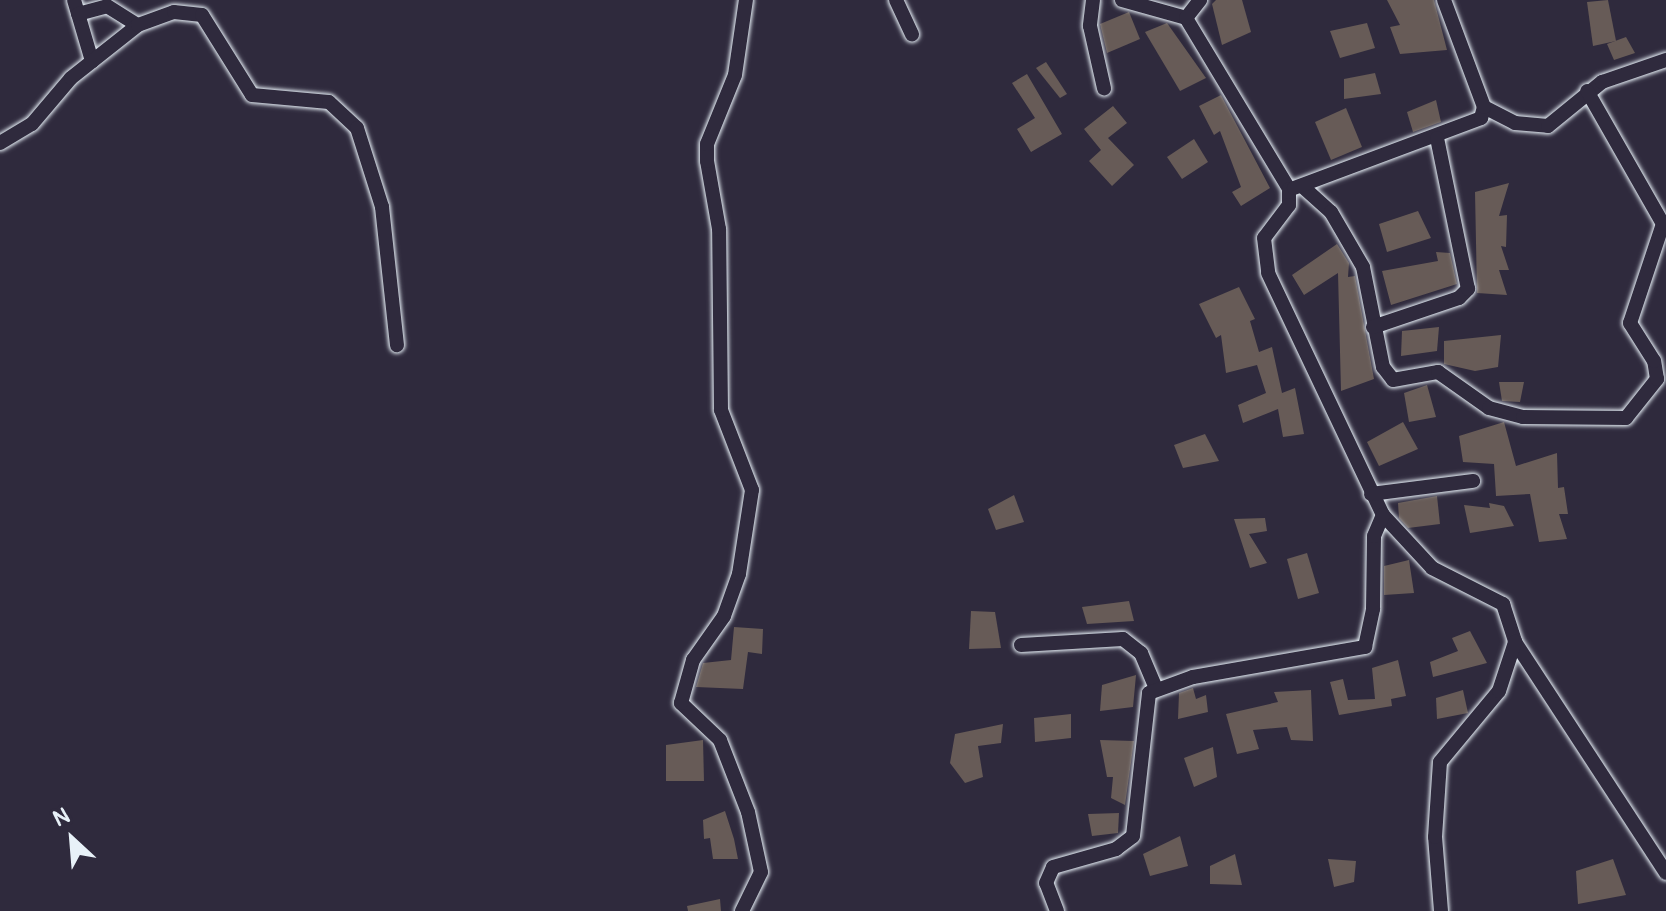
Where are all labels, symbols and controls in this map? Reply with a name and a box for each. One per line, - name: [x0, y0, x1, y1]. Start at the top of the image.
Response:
- north arrow: [32, 799, 112, 879]
- text: N: [49, 802, 74, 833]

